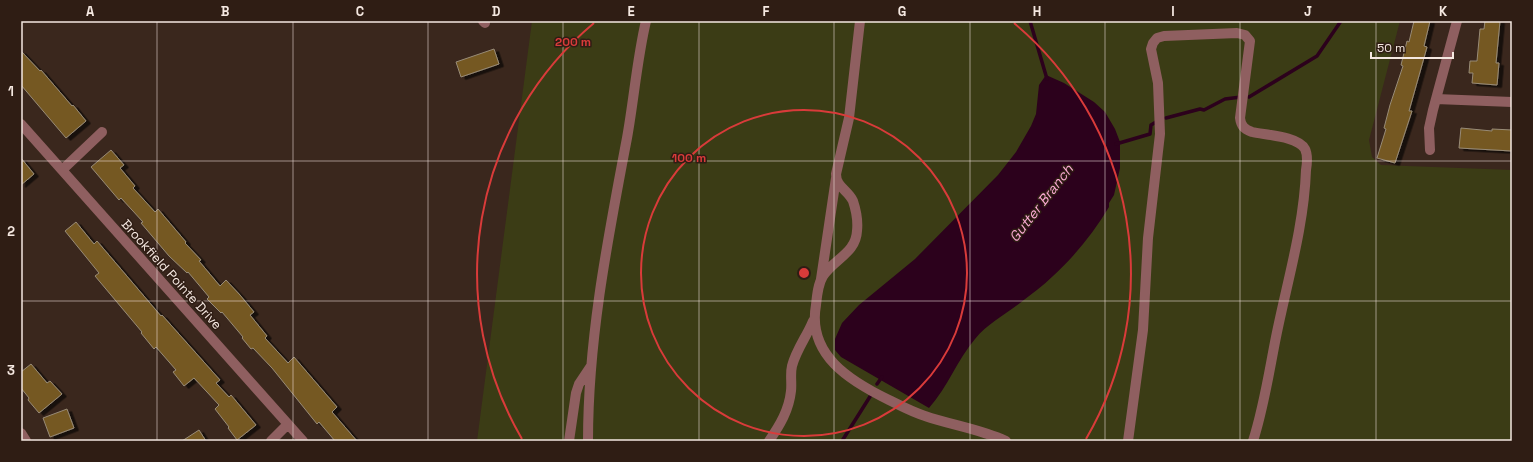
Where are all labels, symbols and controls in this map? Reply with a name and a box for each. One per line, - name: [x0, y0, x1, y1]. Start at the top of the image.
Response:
- text: A: [86, 3, 95, 20]
- text: B: [221, 3, 230, 20]
- text: C: [356, 3, 364, 20]
- text: D: [492, 3, 501, 20]
- text: E: [627, 3, 635, 20]
- text: F: [763, 3, 770, 20]
- text: G: [898, 3, 906, 20]
- text: H: [1033, 3, 1041, 20]
- text: I: [1171, 3, 1175, 20]
- text: J: [1304, 3, 1312, 20]
- text: K: [1439, 3, 1448, 20]
- text: 200 m: [555, 34, 591, 50]
- scale bar: [1371, 34, 1453, 60]
- text: 50 m: [1377, 40, 1405, 56]
- text: 1: [8, 83, 14, 100]
- text: 100 m: [672, 150, 706, 166]
- water label: Gutter Branch: [1005, 160, 1077, 246]
- street label: Brookfield Pointe Drive: [118, 216, 225, 333]
- text: 2: [7, 223, 15, 240]
- centre of rings: [797, 266, 811, 280]
- text: 3: [7, 362, 15, 379]

